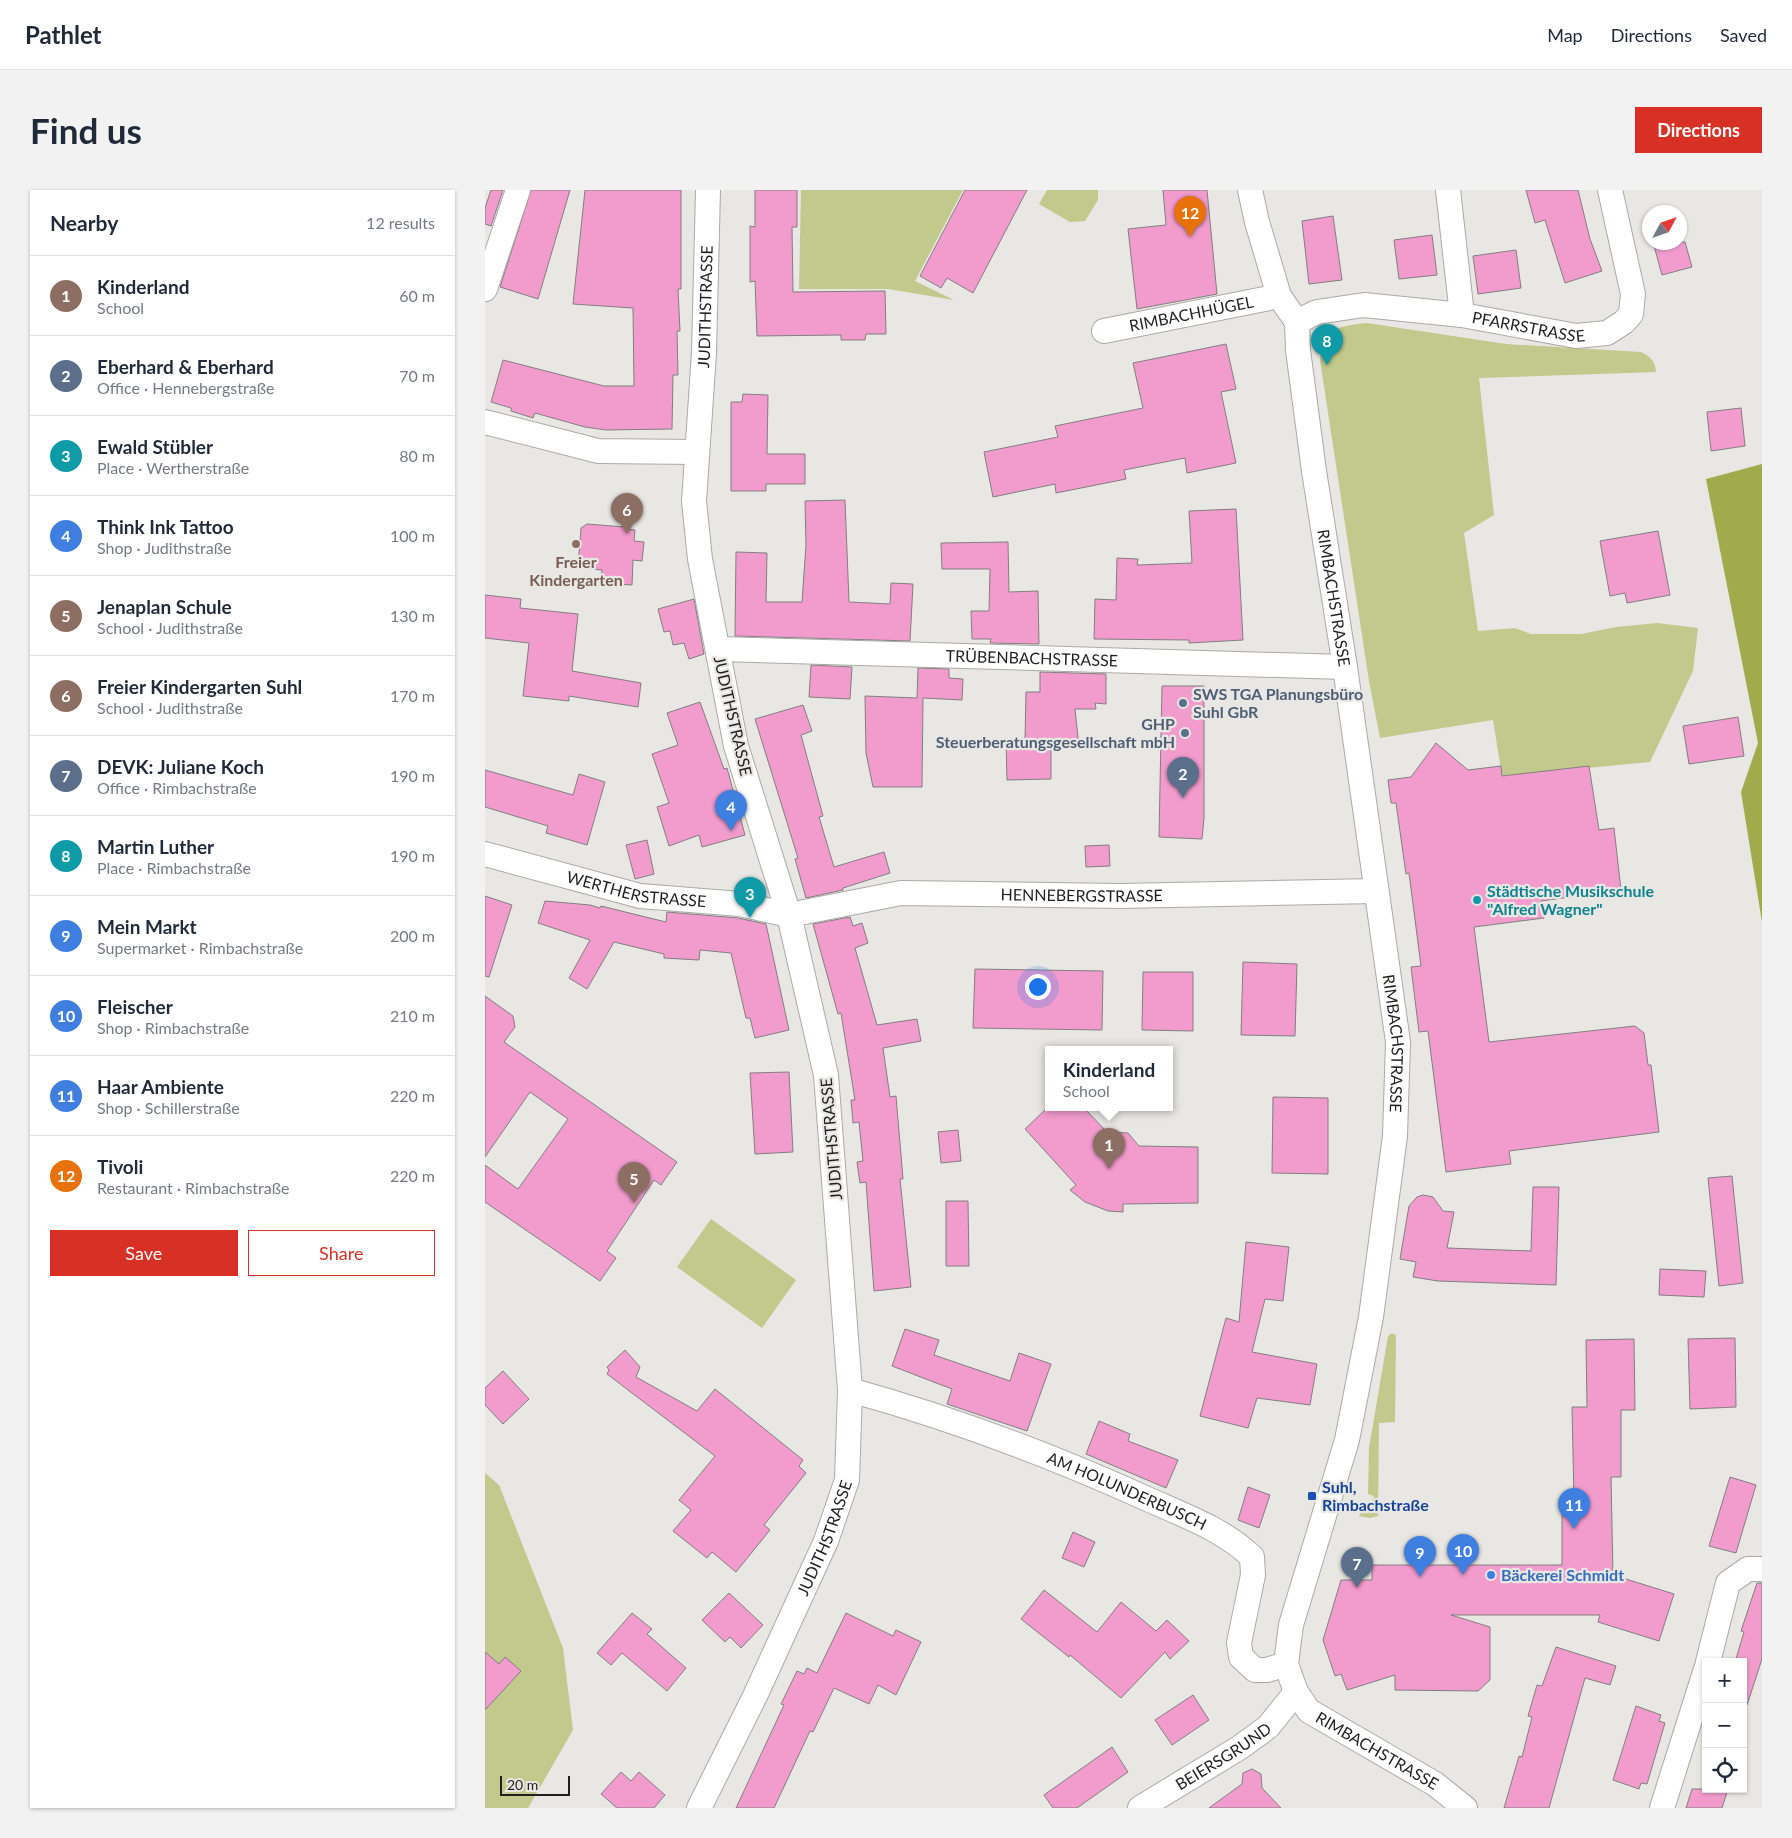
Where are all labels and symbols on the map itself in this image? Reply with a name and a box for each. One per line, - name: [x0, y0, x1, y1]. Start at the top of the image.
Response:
- pin: 12: [1174, 196, 1206, 237]
- north arrow: [1642, 205, 1687, 250]
- street label: JUDITHSTRASSE: [693, 245, 716, 368]
- street label: RIMBACHHÜGEL: [1127, 291, 1255, 335]
- street label: PFARRSTRASSE: [1471, 307, 1586, 345]
- pin: 8: [1311, 324, 1343, 365]
- pin: 6: [611, 493, 643, 534]
- street label: RIMBACHSTRASSE: [1314, 528, 1355, 668]
- marker: Freier Kindergarten: [570, 538, 582, 550]
- place label: Freier Kindergarten: [529, 552, 623, 589]
- street label: TRÜBENBACHSTRASSE: [945, 646, 1118, 669]
- street label: JUDITHSTRASSE: [710, 654, 757, 778]
- place label: SWS TGA Planungsbüro Suhl GbR: [1193, 684, 1363, 721]
- marker: SWS TGA Planungsbüro Suhl GbR: [1177, 697, 1189, 709]
- place label: GHP Steuerberatungsgesellschaft mbH: [936, 714, 1175, 751]
- marker: GHP Steuerberatungsgesellschaft mbH: [1179, 727, 1191, 739]
- pin: 2: [1167, 757, 1199, 798]
- pin: 4: [715, 790, 747, 831]
- street label: WERTHERSTRASSE: [565, 867, 707, 910]
- pin: 3: [734, 877, 766, 918]
- place label: Städtische Musikschule "Alfred Wagner": [1487, 881, 1654, 918]
- street label: HENNEBERGSTRASSE: [1001, 884, 1163, 905]
- marker: Städtische Musikschule "Alfred Wagner": [1471, 894, 1483, 906]
- street label: RIMBACHSTRASSE: [1380, 973, 1409, 1113]
- your location: [1025, 974, 1051, 1000]
- street label: JUDITHSTRASSE: [816, 1077, 845, 1201]
- pin: 1: [1093, 1128, 1125, 1169]
- pin: 5: [618, 1162, 650, 1203]
- street label: AM HOLUNDERBUSCH: [1045, 1447, 1210, 1533]
- place label: Suhl, Rimbachstraße: [1322, 1477, 1429, 1514]
- street label: JUDITHSTRASSE: [792, 1478, 855, 1598]
- pin: 11: [1558, 1488, 1590, 1529]
- marker: Suhl, Rimbachstraße: [1306, 1490, 1318, 1502]
- pin: 10: [1447, 1534, 1479, 1575]
- pin: 9: [1404, 1536, 1436, 1577]
- pin: 7: [1341, 1547, 1373, 1588]
- place label: Bäckerei Schmidt: [1501, 1565, 1624, 1584]
- marker: Bäckerei Schmidt: [1485, 1569, 1497, 1581]
- street label: RIMBACHSTRASSE: [1313, 1707, 1442, 1793]
- street label: BEIERSGRUND: [1172, 1718, 1274, 1793]
- scale bar: [500, 1773, 570, 1796]

